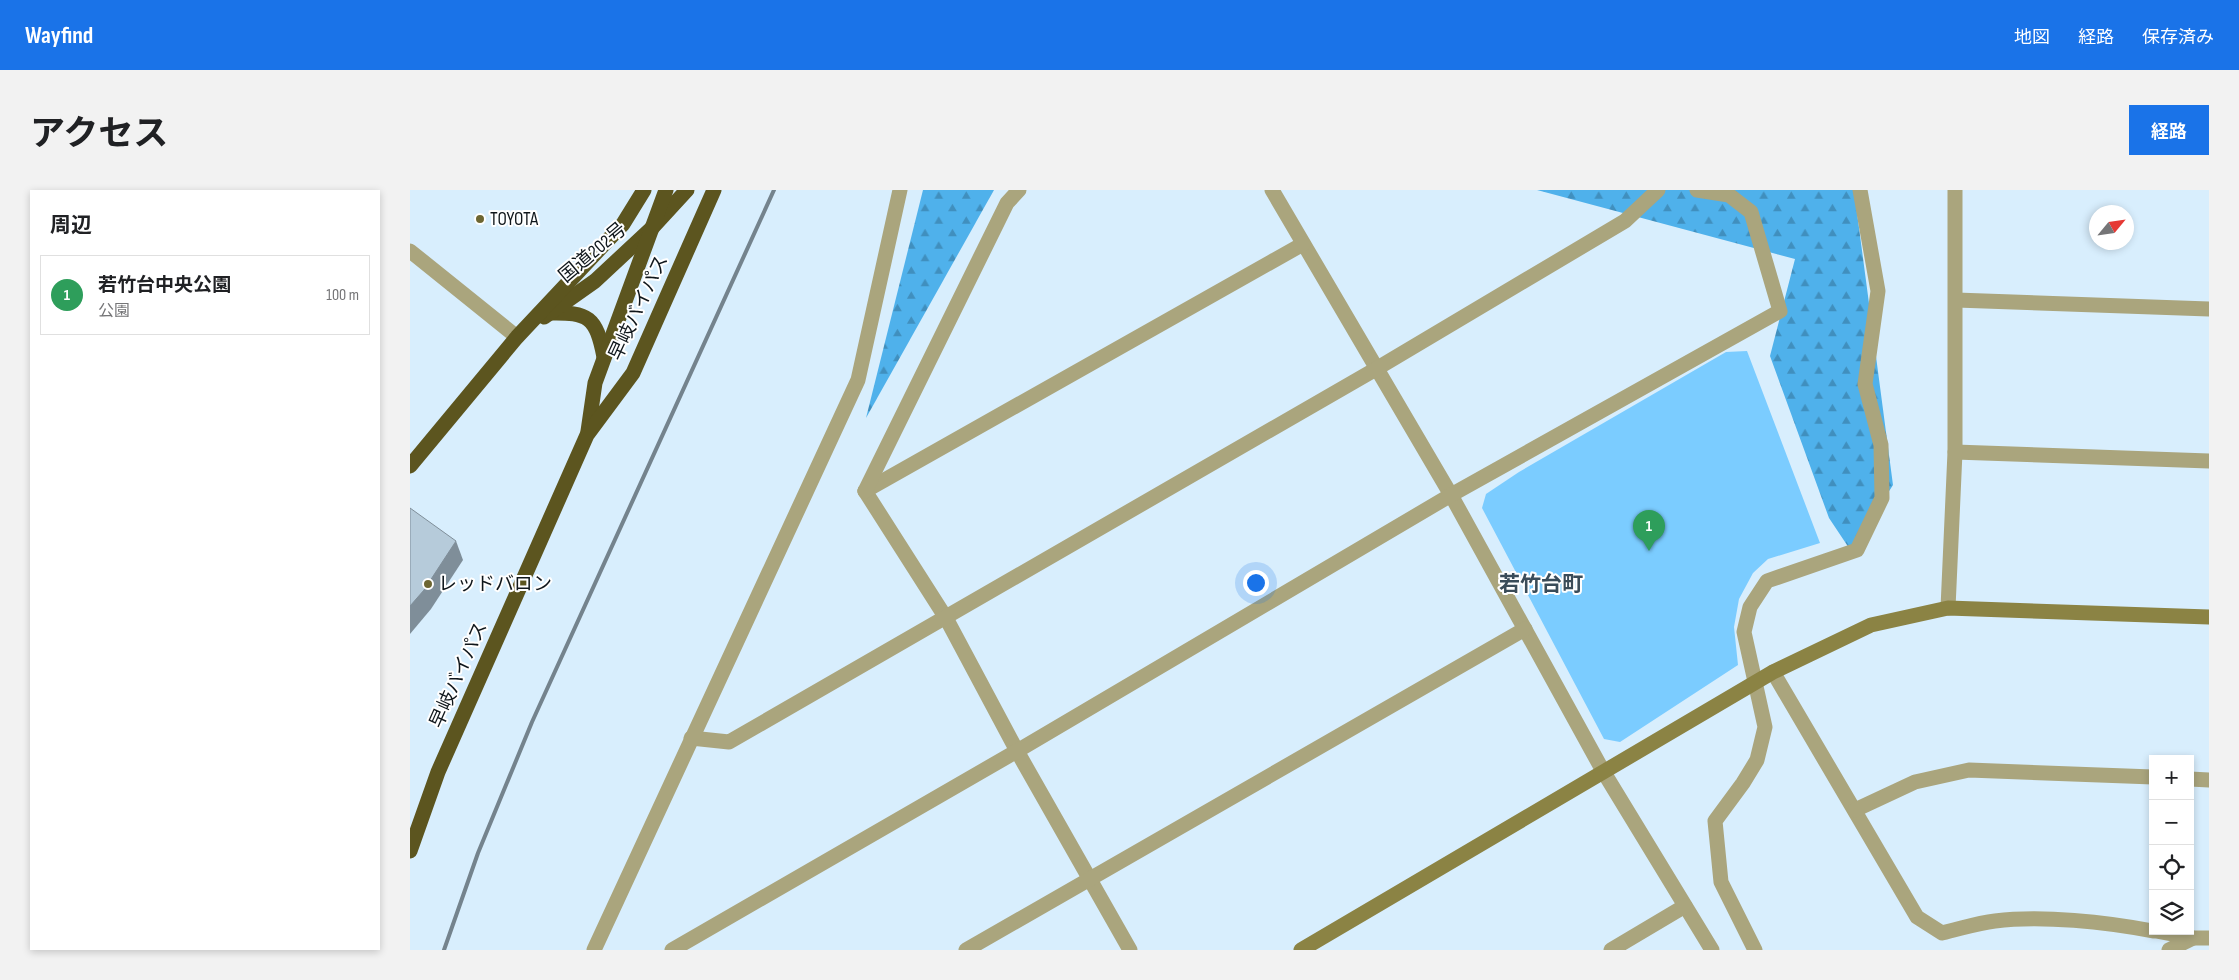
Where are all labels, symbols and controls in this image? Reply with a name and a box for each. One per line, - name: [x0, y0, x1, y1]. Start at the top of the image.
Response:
- text: Wayfind: [25, 21, 93, 50]
- text: 地図: [2014, 27, 2050, 48]
- text: 経路: [2078, 27, 2114, 48]
- text: 保存済み: [2142, 27, 2214, 48]
- button: 経路: [2129, 105, 2209, 155]
- text: アクセス: [30, 113, 168, 156]
- north arrow: [2089, 205, 2134, 250]
- place label: TOYOTA: [490, 208, 539, 231]
- text: 周辺: [50, 213, 92, 238]
- marker: TOYOTA: [474, 213, 486, 225]
- street label: 国道202号: [555, 218, 631, 288]
- street label: 早岐バイパス: [605, 252, 673, 364]
- text: 若竹台中央公園: [98, 274, 231, 297]
- text: 1: [64, 286, 70, 305]
- text: 100 m: [326, 286, 359, 305]
- text: 公園: [98, 302, 130, 321]
- pin: 1: [1633, 510, 1665, 551]
- your location: [1243, 570, 1269, 596]
- district label: 若竹台町: [1499, 572, 1583, 597]
- place label: レッドバロン: [438, 573, 552, 596]
- marker: レッドバロン: [422, 578, 434, 590]
- street label: 早岐バイパス: [425, 618, 493, 732]
- map controls: [2149, 755, 2194, 935]
- button: +: [2149, 755, 2194, 800]
- button: −: [2149, 800, 2194, 845]
- button: locate: [2149, 845, 2194, 890]
- button: layers: [2149, 890, 2194, 935]

